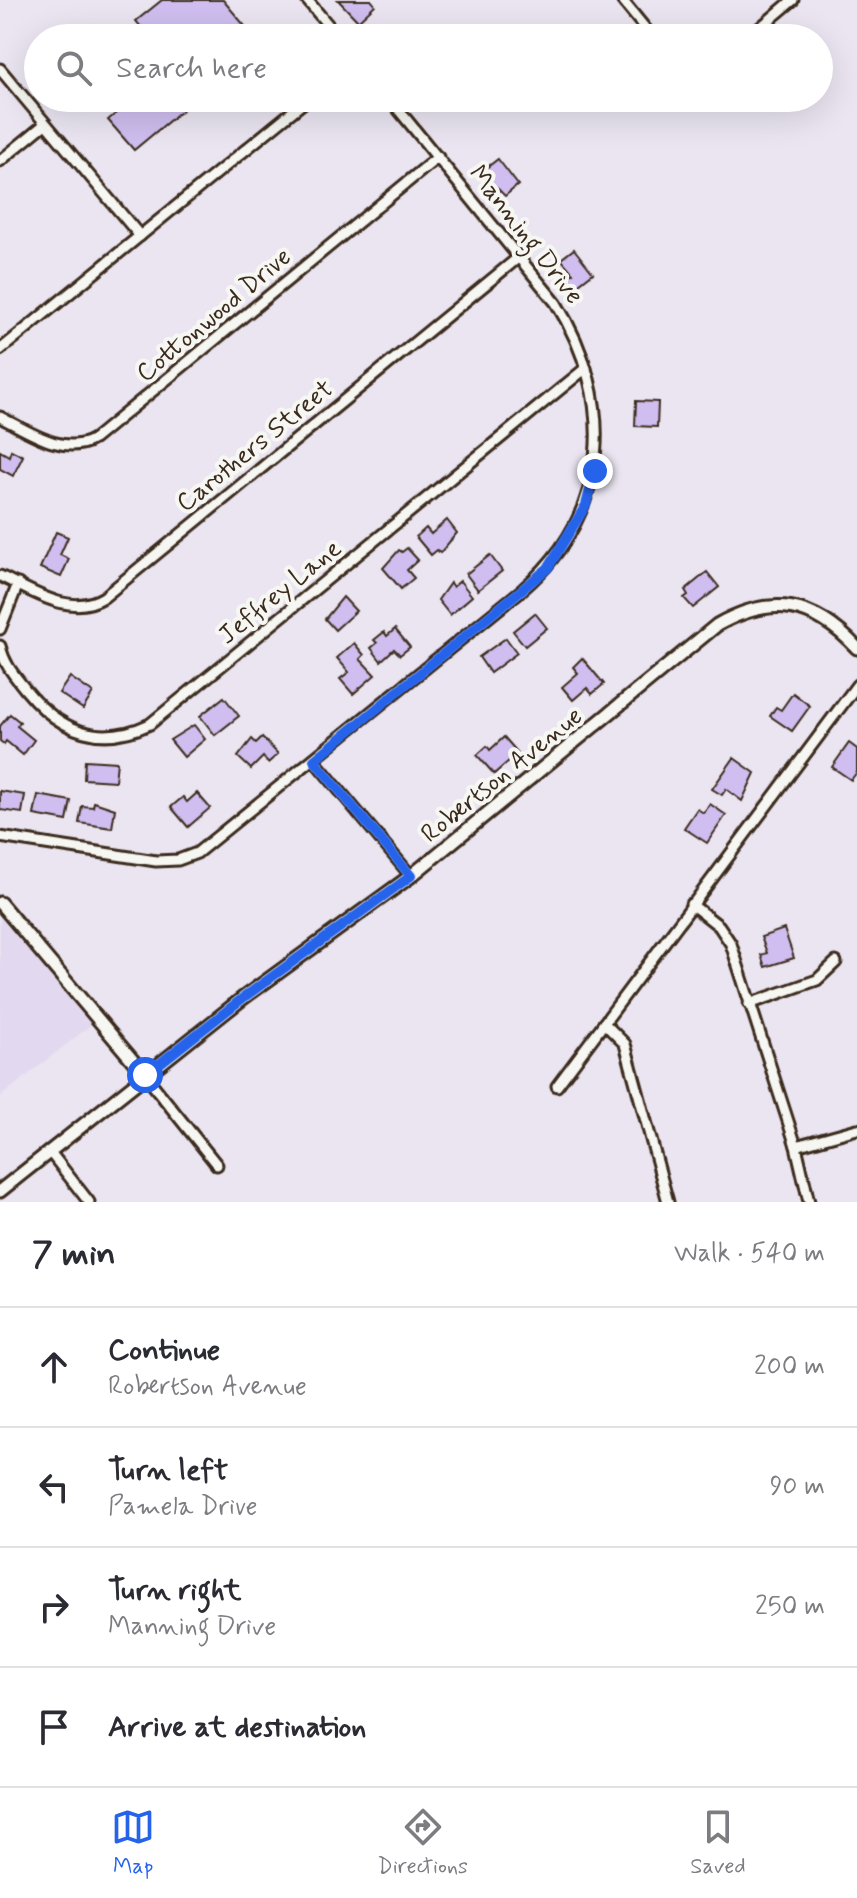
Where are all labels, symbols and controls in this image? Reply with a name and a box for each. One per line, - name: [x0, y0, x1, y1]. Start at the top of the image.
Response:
- search box: [24, 24, 833, 112]
- icon: search: [52, 46, 96, 90]
- text: Search here: [116, 49, 267, 88]
- street label: Manning Drive: [458, 159, 591, 314]
- street label: Cottonwood Drive: [130, 241, 299, 390]
- street label: Carothers Street: [170, 373, 341, 520]
- route end: [577, 453, 613, 489]
- street label: Jeffrey Lane: [212, 532, 349, 653]
- street label: Robertson Avenue: [414, 700, 590, 851]
- route start: [127, 1057, 163, 1093]
- text: 7 min: [32, 1232, 116, 1277]
- text: Walk · 540 m: [674, 1237, 825, 1271]
- text: Continue: [108, 1331, 220, 1370]
- icon: ahead: [32, 1345, 76, 1389]
- text: 200 m: [754, 1350, 825, 1384]
- text: Robertson Avenue: [108, 1370, 307, 1404]
- text: Turn left: [108, 1451, 228, 1490]
- icon: left: [32, 1465, 76, 1509]
- text: 90 m: [770, 1470, 825, 1504]
- text: Pamela Drive: [108, 1490, 258, 1524]
- text: Turn right: [108, 1571, 241, 1610]
- icon: right: [32, 1585, 76, 1629]
- text: 250 m: [755, 1590, 825, 1624]
- text: Manning Drive: [108, 1610, 276, 1644]
- icon: arrive: [32, 1705, 76, 1749]
- text: Arrive at destination: [108, 1708, 366, 1747]
- tab: Map: [111, 1805, 155, 1881]
- tab: Directions: [377, 1805, 468, 1881]
- tab: Saved: [690, 1805, 746, 1881]

